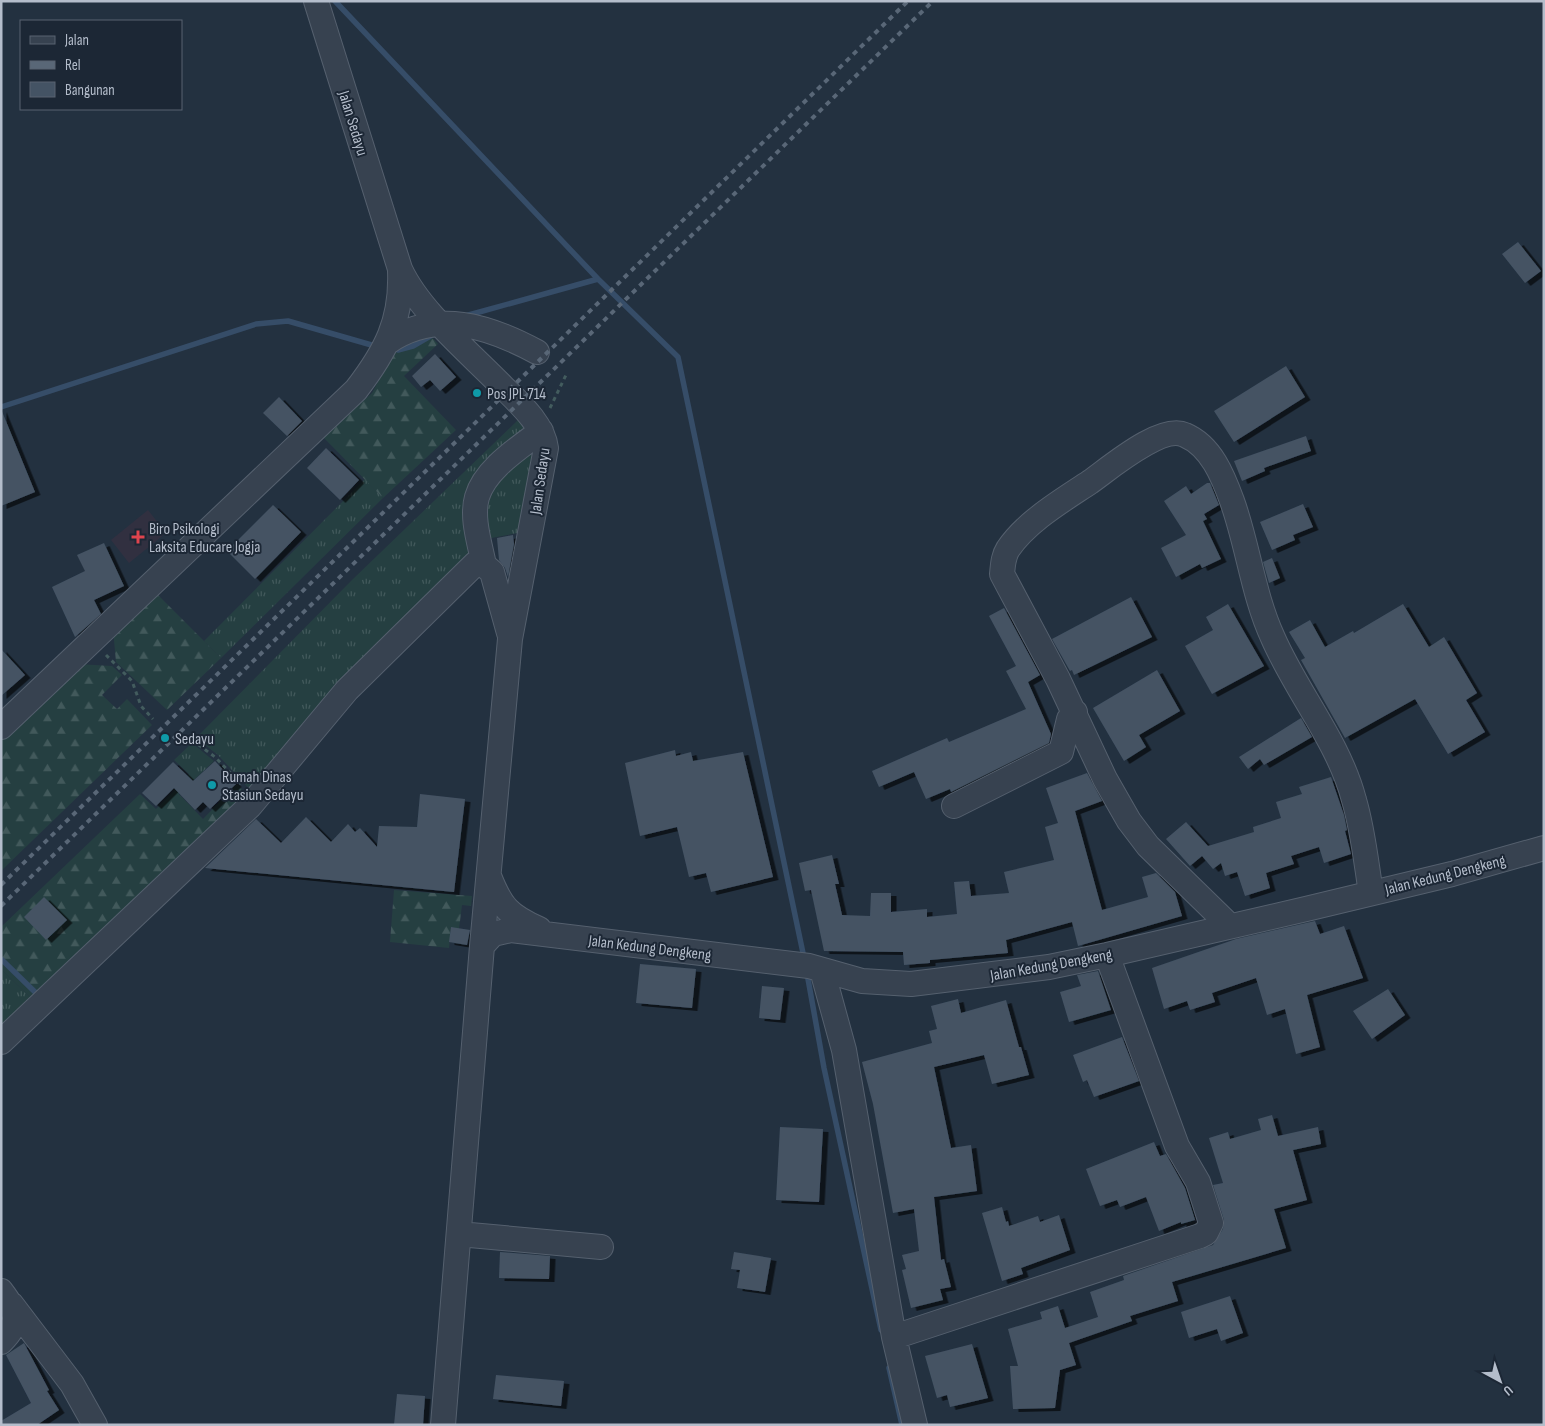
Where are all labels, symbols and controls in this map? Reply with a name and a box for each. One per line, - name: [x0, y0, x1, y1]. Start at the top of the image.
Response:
- legend: [20, 20, 182, 110]
- text: Jalan: [64, 31, 89, 50]
- text: Rel: [65, 56, 81, 75]
- text: Bangunan: [65, 81, 115, 100]
- street label: Jalan Sedayu: [333, 88, 371, 158]
- place label: Pos JPL 714: [487, 385, 546, 404]
- marker: Pos JPL 714: [471, 387, 483, 399]
- street label: Jalan Sedayu: [526, 447, 555, 517]
- place label: Biro Psikologi Laksita Educare Jogja: [149, 520, 260, 557]
- marker: Biro Psikologi Laksita Educare Jogja: [131, 530, 145, 544]
- place label: Sedayu: [175, 730, 214, 749]
- marker: Sedayu: [159, 732, 171, 744]
- place label: Rumah Dinas Stasiun Sedayu: [222, 768, 303, 805]
- marker: Rumah Dinas Stasiun Sedayu: [206, 779, 218, 791]
- street label: Jalan Kedung Dengkeng: [1382, 851, 1508, 900]
- street label: Jalan Kedung Dengkeng: [586, 931, 712, 965]
- street label: Jalan Kedung Dengkeng: [988, 945, 1114, 986]
- north arrow: [1475, 1356, 1525, 1406]
- text: U: [1500, 1382, 1516, 1399]

